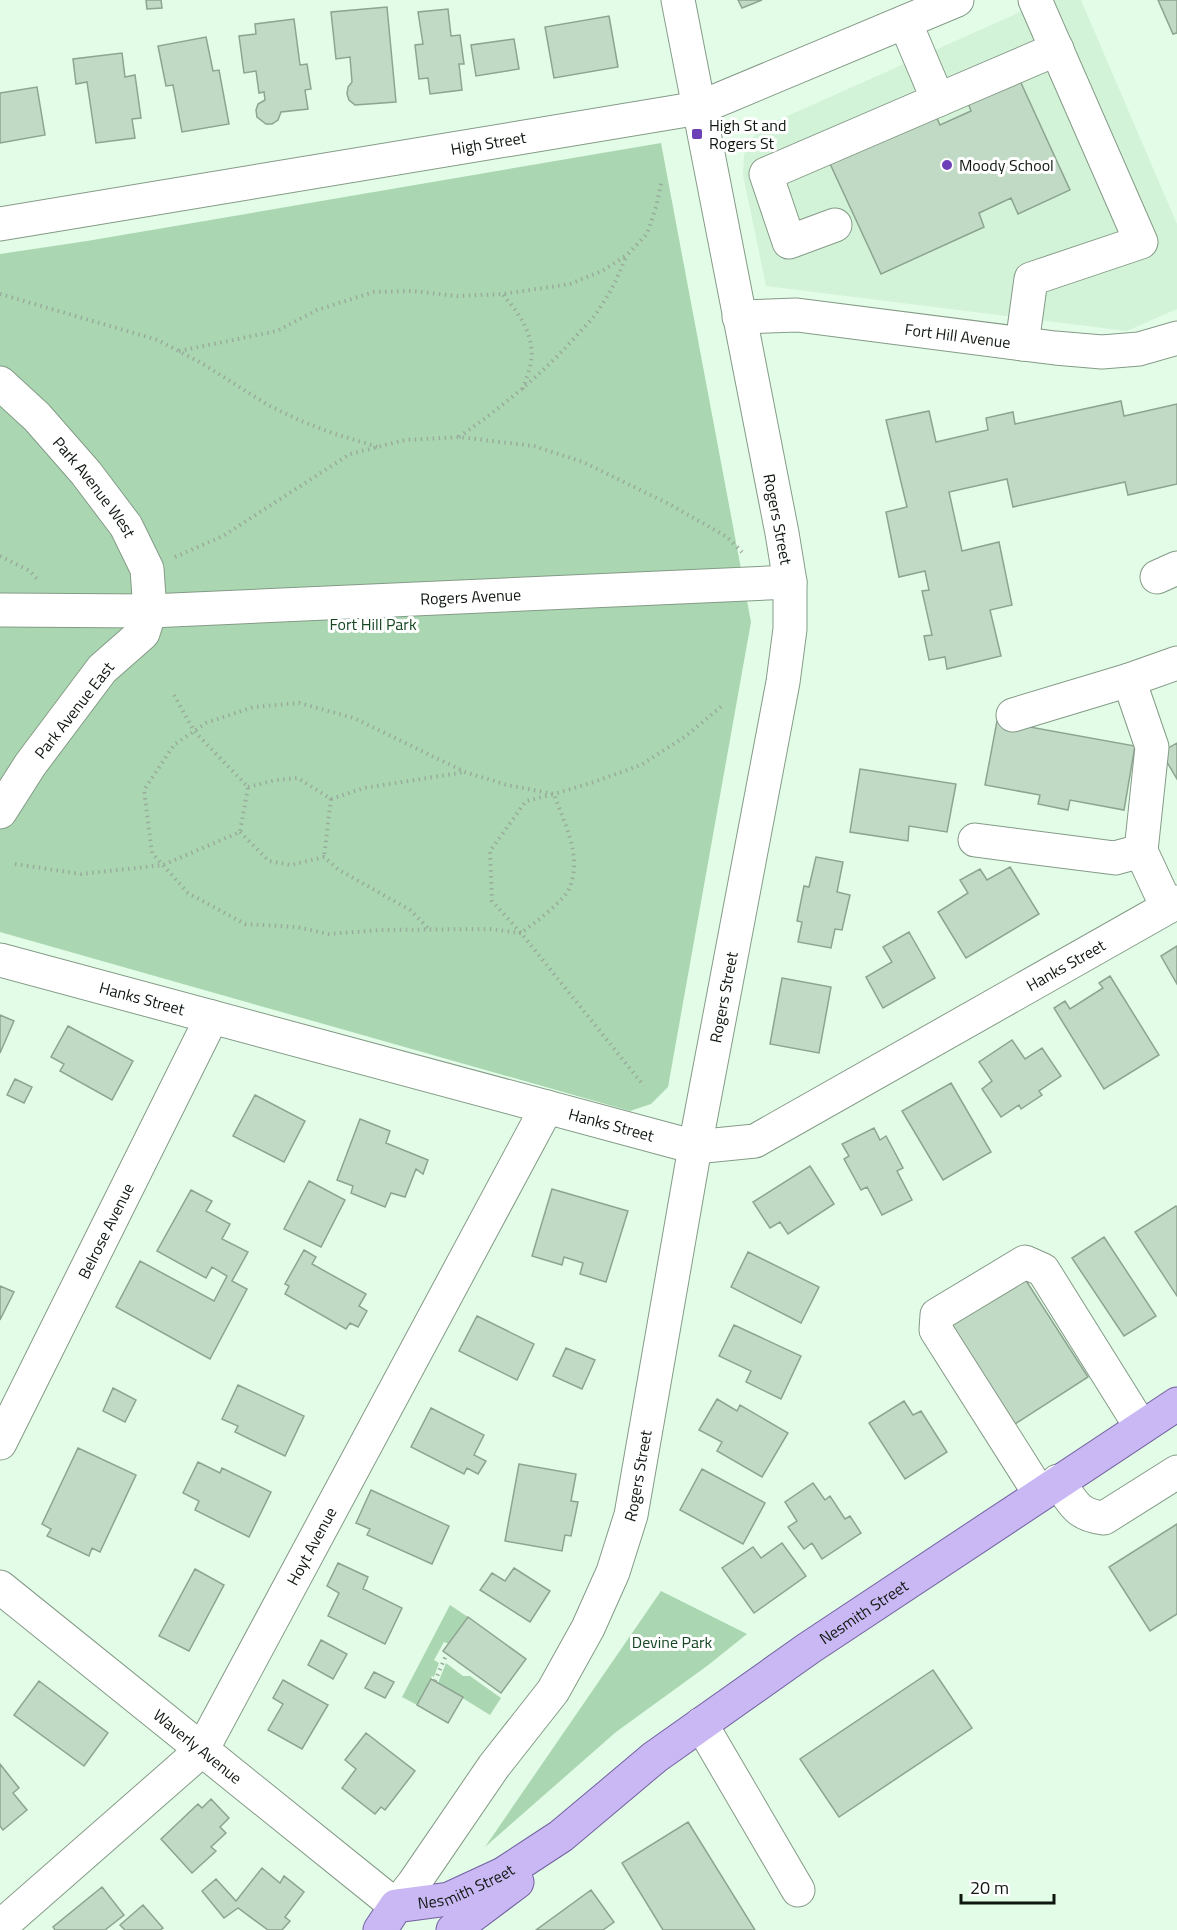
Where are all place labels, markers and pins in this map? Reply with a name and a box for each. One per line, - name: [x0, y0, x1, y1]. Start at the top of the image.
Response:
- place label: High St and Rogers St: [709, 113, 786, 155]
- marker: High St and Rogers St: [690, 127, 704, 141]
- place label: Moody School: [959, 153, 1054, 177]
- marker: Moody School: [940, 158, 954, 172]

